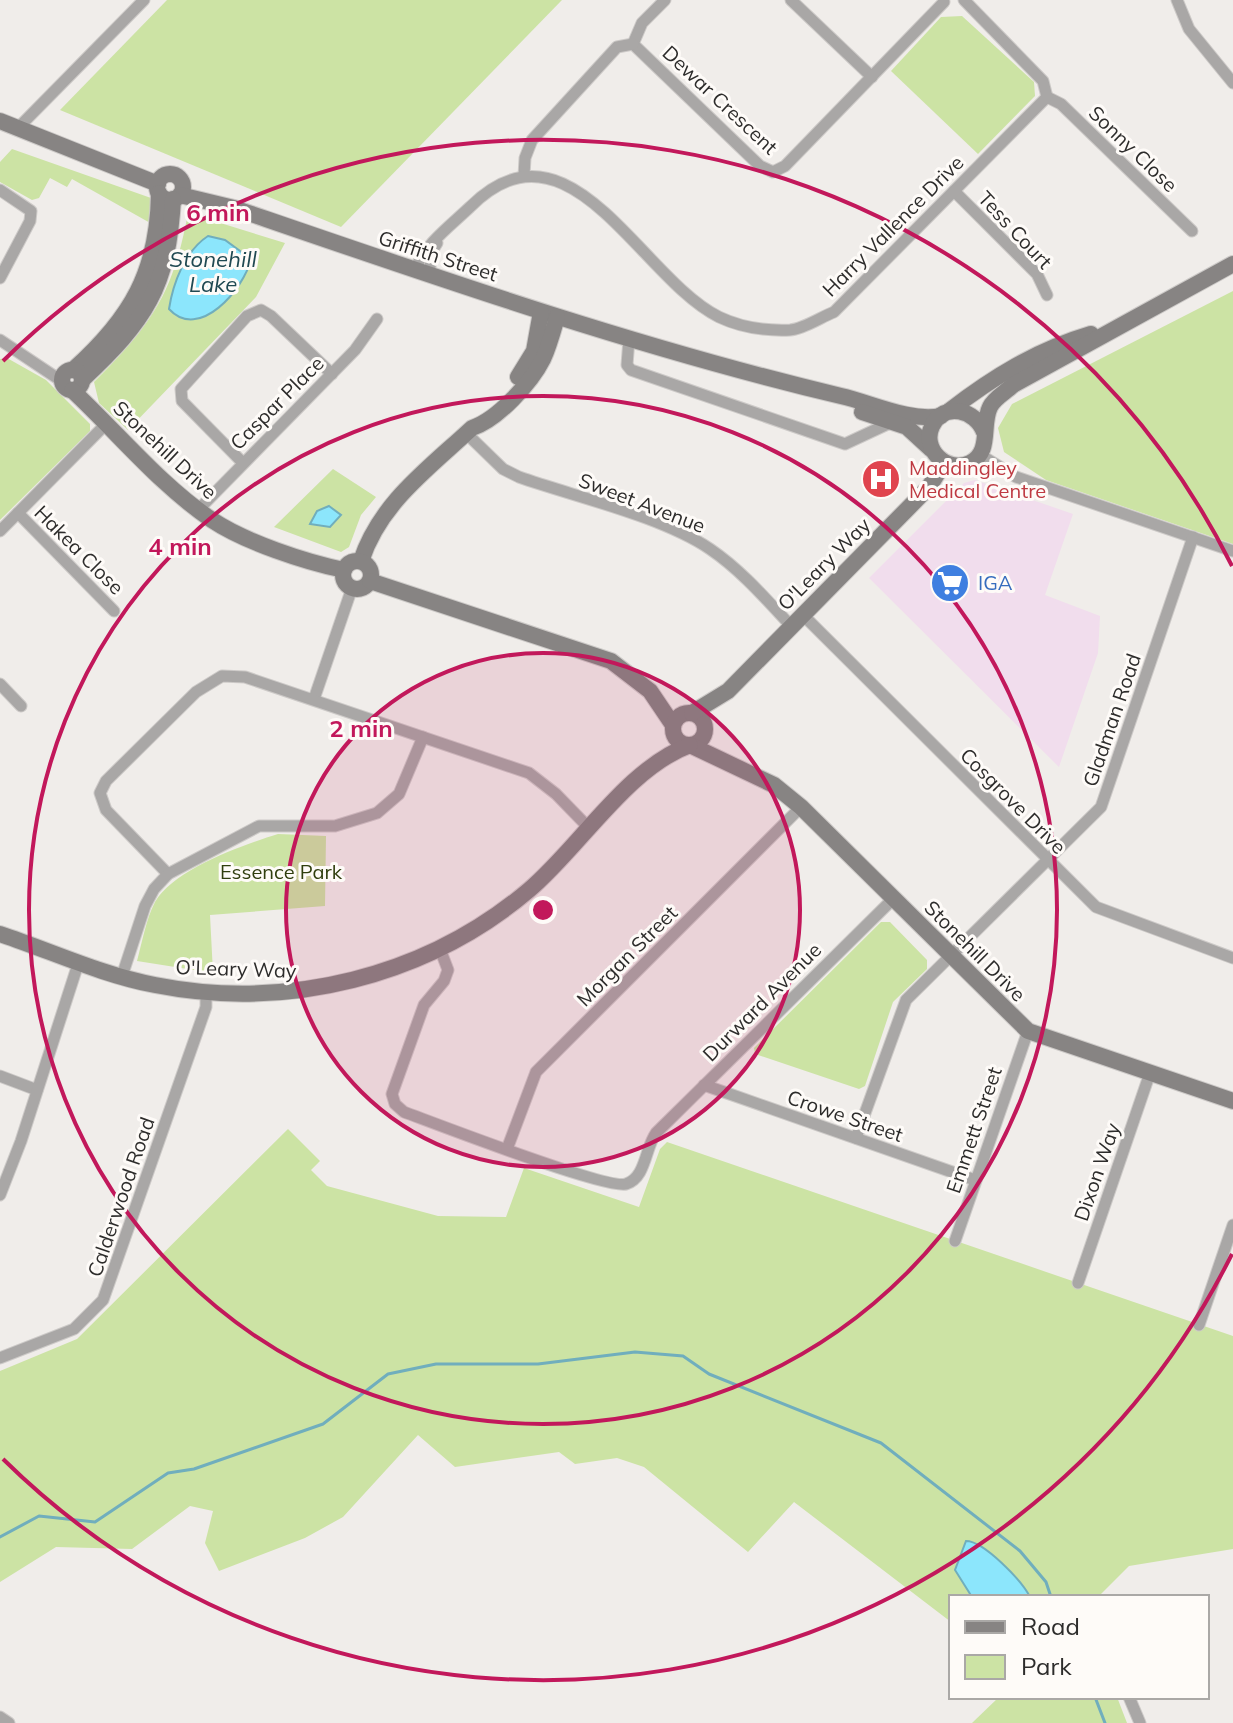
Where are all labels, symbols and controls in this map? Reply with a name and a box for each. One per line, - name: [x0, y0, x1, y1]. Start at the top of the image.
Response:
- street label: Dewar Crescent: [658, 40, 783, 159]
- street label: Sonny Close: [1084, 100, 1183, 197]
- street label: Harry Vallence Drive: [817, 150, 968, 301]
- street label: Tess Court: [973, 186, 1058, 274]
- text: 6 min: [186, 197, 250, 227]
- street label: Griffith Street: [375, 225, 501, 287]
- water label: Stonehill Lake: [169, 245, 257, 298]
- street label: Caspar Place: [225, 351, 329, 455]
- street label: Stonehill Drive: [108, 395, 222, 504]
- place label: Maddingley Medical Centre: [909, 455, 1046, 503]
- hospital icon: Maddingley Medical Centre: [860, 458, 902, 500]
- street label: Sweet Avenue: [576, 467, 709, 538]
- street label: Hakea Close: [29, 500, 129, 600]
- street label: O'Leary Way: [772, 512, 875, 615]
- text: 4 min: [148, 531, 212, 561]
- supermarket icon: IGA: [929, 562, 971, 604]
- place label: IGA: [978, 570, 1013, 595]
- street label: Gladman Road: [1077, 650, 1146, 790]
- text: 2 min: [329, 713, 393, 743]
- street label: Cosgrove Drive: [955, 742, 1072, 859]
- park label: Essence Park: [220, 859, 343, 884]
- street label: Stonehill Drive: [920, 895, 1031, 1006]
- centre of rings: [529, 896, 557, 924]
- street label: Morgan Street: [571, 900, 682, 1011]
- street label: Durward Avenue: [697, 937, 826, 1066]
- street label: O'Leary Way: [175, 954, 297, 983]
- street label: Emmett Street: [940, 1063, 1007, 1196]
- street label: Crowe Street: [784, 1084, 906, 1147]
- street label: Calderwood Road: [81, 1114, 160, 1280]
- street label: Dixon Way: [1068, 1119, 1125, 1224]
- legend: [949, 1595, 1209, 1699]
- text: Road: [1021, 1611, 1080, 1641]
- text: Park: [1021, 1651, 1072, 1681]

